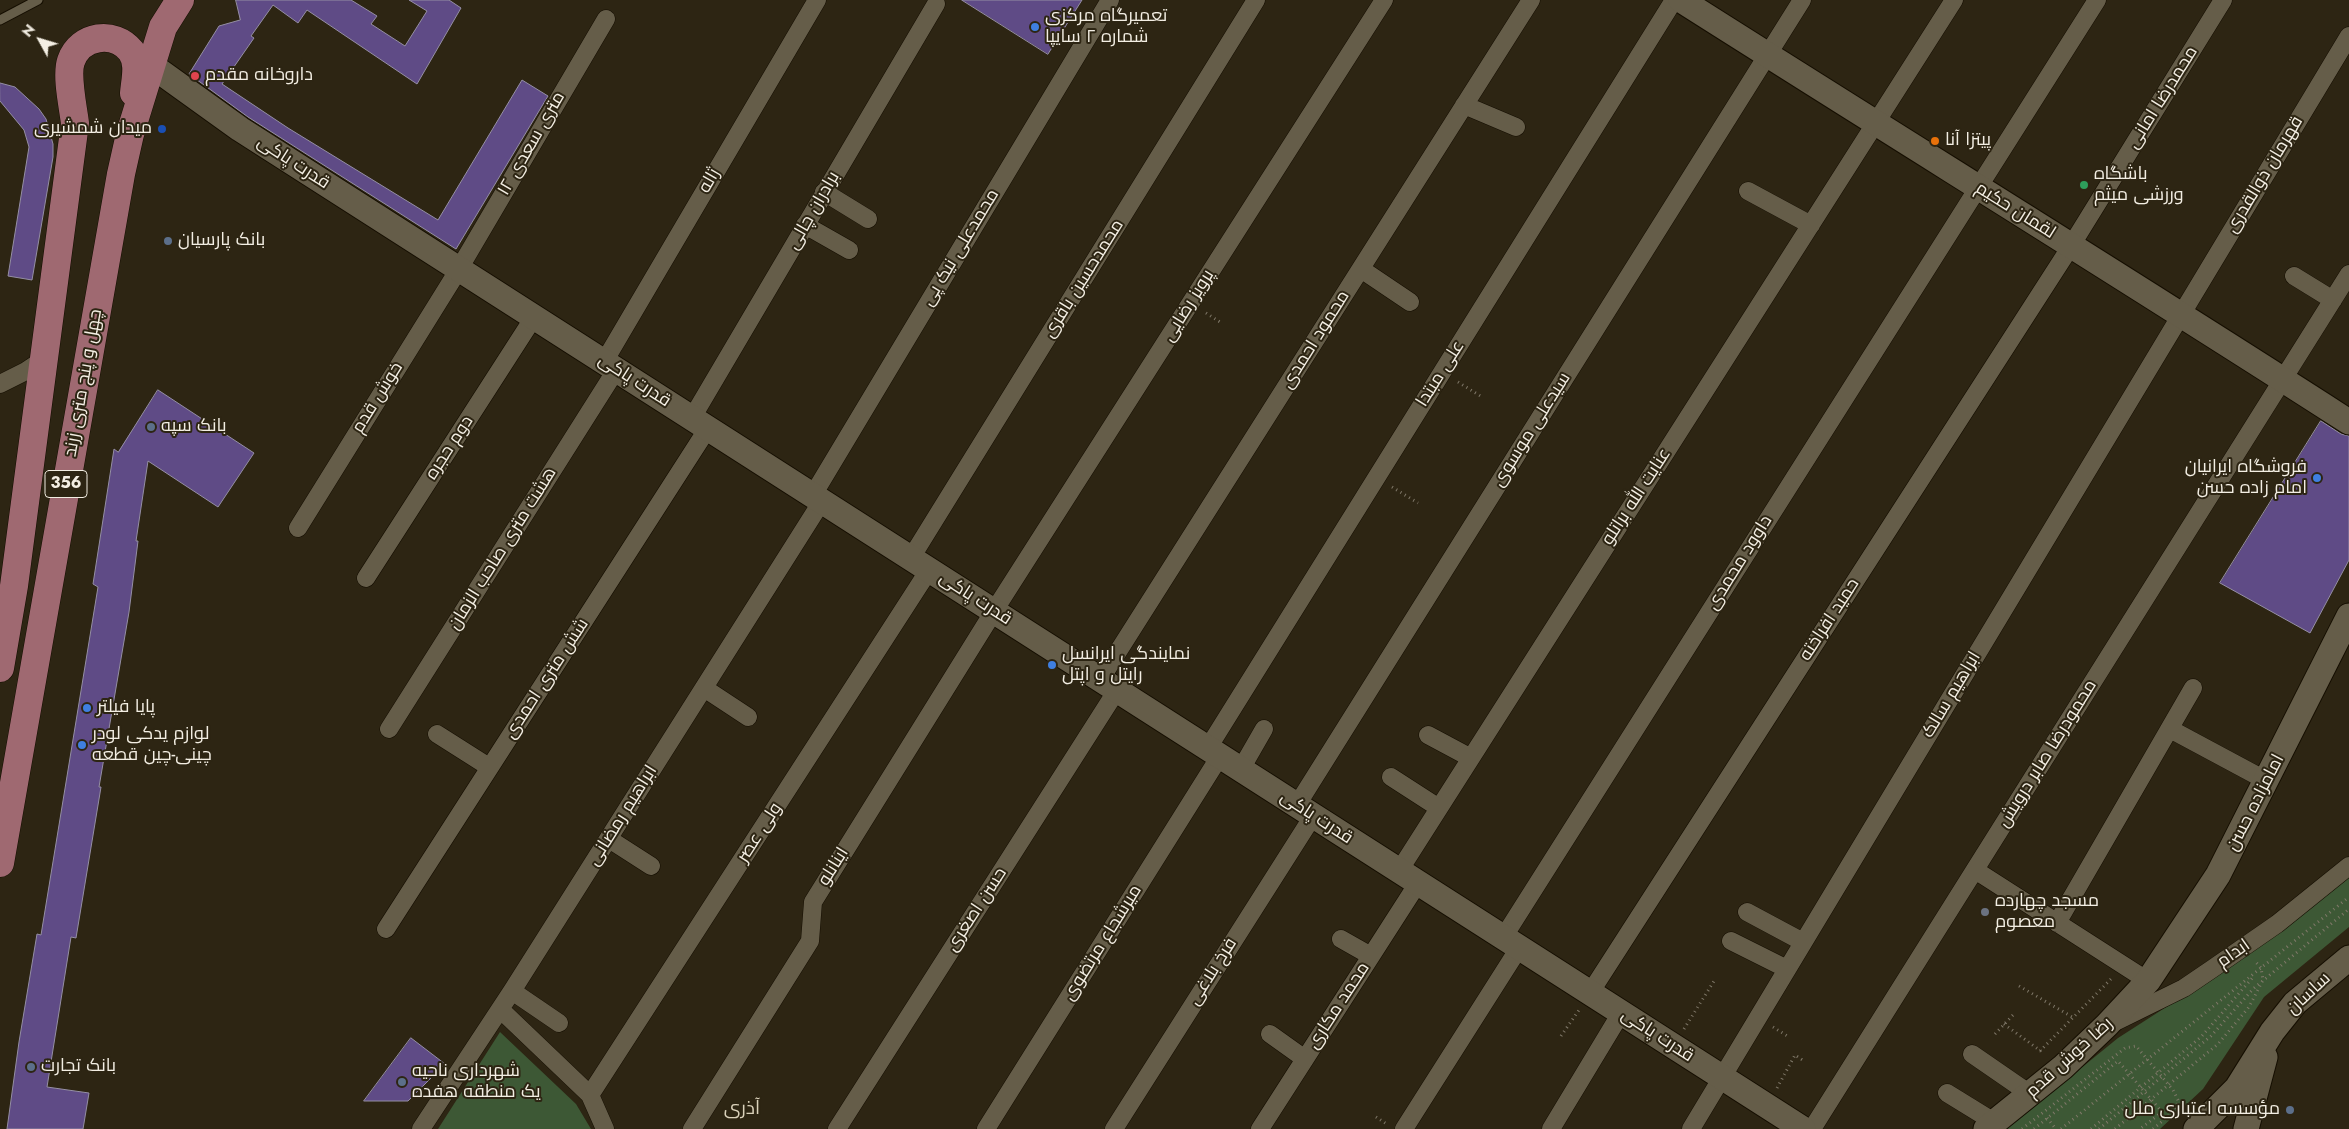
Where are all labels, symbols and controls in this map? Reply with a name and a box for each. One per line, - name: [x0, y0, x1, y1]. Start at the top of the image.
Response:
- place label: تعمیرگاه مرکزی شماره ۲ سایپا: [1045, 6, 1167, 48]
- north arrow: [15, 15, 65, 65]
- text: N: [17, 20, 40, 41]
- marker: تعمیرگاه مرکزی شماره ۲ سایپا: [1029, 21, 1041, 33]
- street label: محمدرضا امانی: [2123, 43, 2203, 153]
- place label: داروخانه مقدم: [205, 65, 313, 87]
- marker: داروخانه مقدم: [189, 70, 201, 82]
- street label: ۱۲ متری سعدی: [494, 88, 570, 200]
- street label: قهرمان ذوالقدری: [2222, 113, 2308, 237]
- place label: میدان شمشیری: [34, 118, 152, 140]
- marker: میدان شمشیری: [156, 123, 168, 135]
- place label: پیتزا آنا: [1945, 130, 1991, 152]
- street label: قدرت پاکی: [253, 132, 333, 194]
- marker: پیتزا آنا: [1929, 135, 1941, 147]
- place label: باشگاه ورزشی میثم: [2094, 164, 2183, 206]
- street label: ژاله: [694, 165, 726, 197]
- street label: برادران چالی: [783, 168, 845, 254]
- street label: لقمان حکیم: [1971, 178, 2059, 244]
- marker: باشگاه ورزشی میثم: [2078, 179, 2090, 191]
- street label: محمدعلی نیک پی: [918, 186, 1004, 310]
- street label: محمدحسین باقری: [1039, 216, 1129, 342]
- place label: بانک پارسیان: [178, 230, 265, 252]
- marker: بانک پارسیان: [162, 235, 174, 247]
- street label: پرویز رضایی: [1158, 266, 1220, 346]
- street label: محمود احمدی: [1277, 287, 1355, 393]
- street label: چهل و پنج متری زرند: [60, 307, 108, 459]
- street label: علی مبتدا: [1412, 337, 1470, 411]
- street label: قدرت پاکی: [594, 350, 674, 412]
- street label: خوش قدم: [348, 359, 408, 437]
- street label: سیدعلی موسوی: [1488, 369, 1576, 491]
- street label: دوم حجره: [421, 412, 479, 484]
- place label: بانک سپه: [161, 416, 227, 438]
- marker: بانک سپه: [145, 421, 157, 433]
- street label: عنایت الله براتلو: [1598, 445, 1676, 549]
- place label: فروشگاه ایرانیان امام زاده حسن: [2185, 457, 2307, 499]
- street label: هشت متری صاحب الزمان: [444, 464, 562, 634]
- road number: 356: [45, 470, 87, 498]
- marker: فروشگاه ایرانیان امام زاده حسن: [2311, 472, 2323, 484]
- street label: داوود محمدی: [1702, 512, 1778, 614]
- street label: قدرت پاکی: [935, 568, 1015, 630]
- street label: حمید افراخته: [1795, 575, 1865, 665]
- street label: شش متری احمدی: [500, 615, 594, 743]
- place label: نمایندگی ایرانسل رایتل و اپتل: [1062, 644, 1190, 686]
- street label: ابراهیم سالک: [1918, 648, 1986, 742]
- marker: نمایندگی ایرانسل رایتل و اپتل: [1046, 659, 1058, 671]
- street label: محمودرضا صابر درویش: [1994, 676, 2102, 832]
- place label: پایا فیلتر: [97, 697, 155, 719]
- marker: پایا فیلتر: [81, 702, 93, 714]
- place label: لوازم یدکی لودر چینی-چین قطعه: [92, 724, 212, 766]
- marker: لوازم یدکی لودر چینی-چین قطعه: [76, 739, 88, 751]
- street label: امامزاده حسن: [2222, 751, 2290, 855]
- street label: ابراهیم رمضانی: [584, 762, 662, 870]
- street label: قدرت پاکی: [1276, 787, 1356, 849]
- street label: ولی عصر: [733, 799, 787, 867]
- street label: اینانلو: [814, 844, 854, 890]
- street label: حسن اصغری: [942, 864, 1012, 956]
- street label: میرشجاع مرتضوی: [1059, 881, 1147, 1005]
- place label: مسجد چهارده معصوم: [1995, 891, 2099, 934]
- marker: مسجد چهارده معصوم: [1979, 906, 1991, 918]
- street label: فرخ بلاغی: [1184, 934, 1242, 1010]
- street label: ابدام: [2213, 935, 2255, 973]
- street label: محمد مکاری: [1303, 959, 1375, 1053]
- street label: ساسان: [2282, 968, 2336, 1020]
- street label: قدرت پاکی: [1617, 1005, 1697, 1067]
- street label: رضا خوش قدم: [2022, 1013, 2118, 1103]
- place label: بانک تجارت: [41, 1056, 116, 1078]
- marker: بانک تجارت: [25, 1061, 37, 1073]
- place label: شهرداری ناحیه یک منطقه هفده: [412, 1061, 541, 1104]
- marker: شهرداری ناحیه یک منطقه هفده: [396, 1076, 408, 1088]
- district label: آذری: [724, 1098, 760, 1120]
- place label: مؤسسه اعتباری ملل: [2125, 1099, 2280, 1121]
- marker: مؤسسه اعتباری ملل: [2284, 1104, 2296, 1116]

